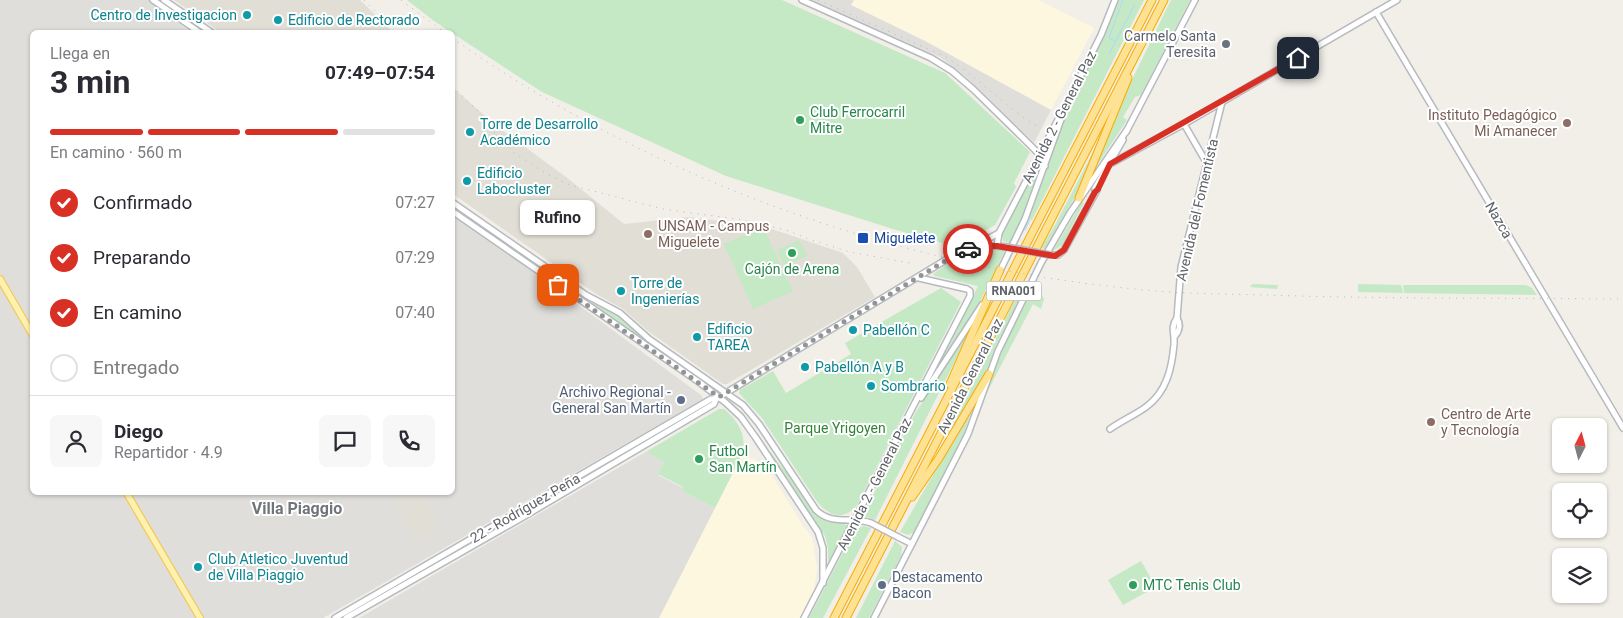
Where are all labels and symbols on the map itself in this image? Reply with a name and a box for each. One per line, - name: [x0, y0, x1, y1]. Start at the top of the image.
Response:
- place label: Centro de Investigacion: [91, 7, 237, 23]
- marker: Centro de Investigacion: [241, 9, 253, 21]
- place label: Edificio de Rectorado: [288, 12, 420, 28]
- marker: Edificio de Rectorado: [272, 14, 284, 26]
- place label: Carmelo Santa Teresita: [1124, 28, 1216, 60]
- pin: [1277, 37, 1319, 79]
- marker: Carmelo Santa Teresita: [1220, 38, 1232, 50]
- street label: Avenida 2 - General Paz: [1019, 48, 1099, 186]
- place label: Club Ferrocarril Mitre: [810, 104, 905, 136]
- place label: Instituto Pedagógico Mi Amanecer: [1428, 107, 1557, 139]
- marker: Club Ferrocarril Mitre: [794, 114, 806, 126]
- place label: Torre de Desarrollo Académico: [480, 116, 598, 148]
- marker: Instituto Pedagógico Mi Amanecer: [1561, 117, 1573, 129]
- marker: Torre de Desarrollo Académico: [464, 126, 476, 138]
- street label: Avenida del Fomentista: [1173, 137, 1221, 283]
- place label: Edificio Labocluster: [477, 165, 551, 197]
- marker: Edificio Labocluster: [461, 175, 473, 187]
- street label: Nazca: [1482, 199, 1516, 241]
- callout: Rufino: [520, 200, 596, 235]
- place label: UNSAM - Campus Miguelete: [658, 218, 769, 250]
- courier: [943, 224, 993, 274]
- marker: UNSAM - Campus Miguelete: [642, 228, 654, 240]
- place label: Miguelete: [874, 230, 935, 246]
- marker: Miguelete: [856, 231, 870, 245]
- marker: Cajón de Arena: [786, 247, 798, 259]
- place label: Cajón de Arena: [745, 261, 839, 277]
- pin: [537, 264, 579, 306]
- place label: Torre de Ingenierías: [631, 275, 699, 307]
- road number: RNA001: [986, 282, 1042, 300]
- marker: Torre de Ingenierías: [615, 285, 627, 297]
- street label: Avenida General Paz: [934, 316, 1006, 436]
- place label: Edificio TAREA: [707, 321, 753, 353]
- place label: Pabellón C: [863, 322, 930, 338]
- marker: Pabellón C: [847, 324, 859, 336]
- marker: Edificio TAREA: [691, 331, 703, 343]
- place label: Pabellón A y B: [815, 359, 904, 375]
- marker: Pabellón A y B: [799, 361, 811, 373]
- place label: Sombrario: [881, 378, 946, 394]
- marker: Sombrario: [865, 380, 877, 392]
- place label: Archivo Regional - General San Martín: [552, 384, 671, 416]
- marker: Archivo Regional - General San Martín: [675, 394, 687, 406]
- place label: Centro de Arte y Tecnología: [1441, 406, 1531, 438]
- street label: Avenida 2 - General Paz: [834, 415, 914, 553]
- marker: Centro de Arte y Tecnología: [1425, 416, 1437, 428]
- north arrow: [1552, 418, 1608, 472]
- park label: Parque Yrigoyen: [784, 420, 886, 436]
- place label: Futbol San Martín: [709, 443, 777, 475]
- marker: Futbol San Martín: [693, 453, 705, 465]
- street label: 22 - Rodríguez Peña: [467, 470, 583, 546]
- district label: Villa Piaggio: [252, 499, 342, 518]
- place label: Club Atletico Juventud de Villa Piaggio: [208, 551, 348, 583]
- marker: Club Atletico Juventud de Villa Piaggio: [192, 561, 204, 573]
- place label: Destacamento Bacon: [892, 569, 983, 601]
- place label: MTC Tenis Club: [1143, 577, 1241, 593]
- marker: Destacamento Bacon: [876, 579, 888, 591]
- marker: MTC Tenis Club: [1127, 579, 1139, 591]

